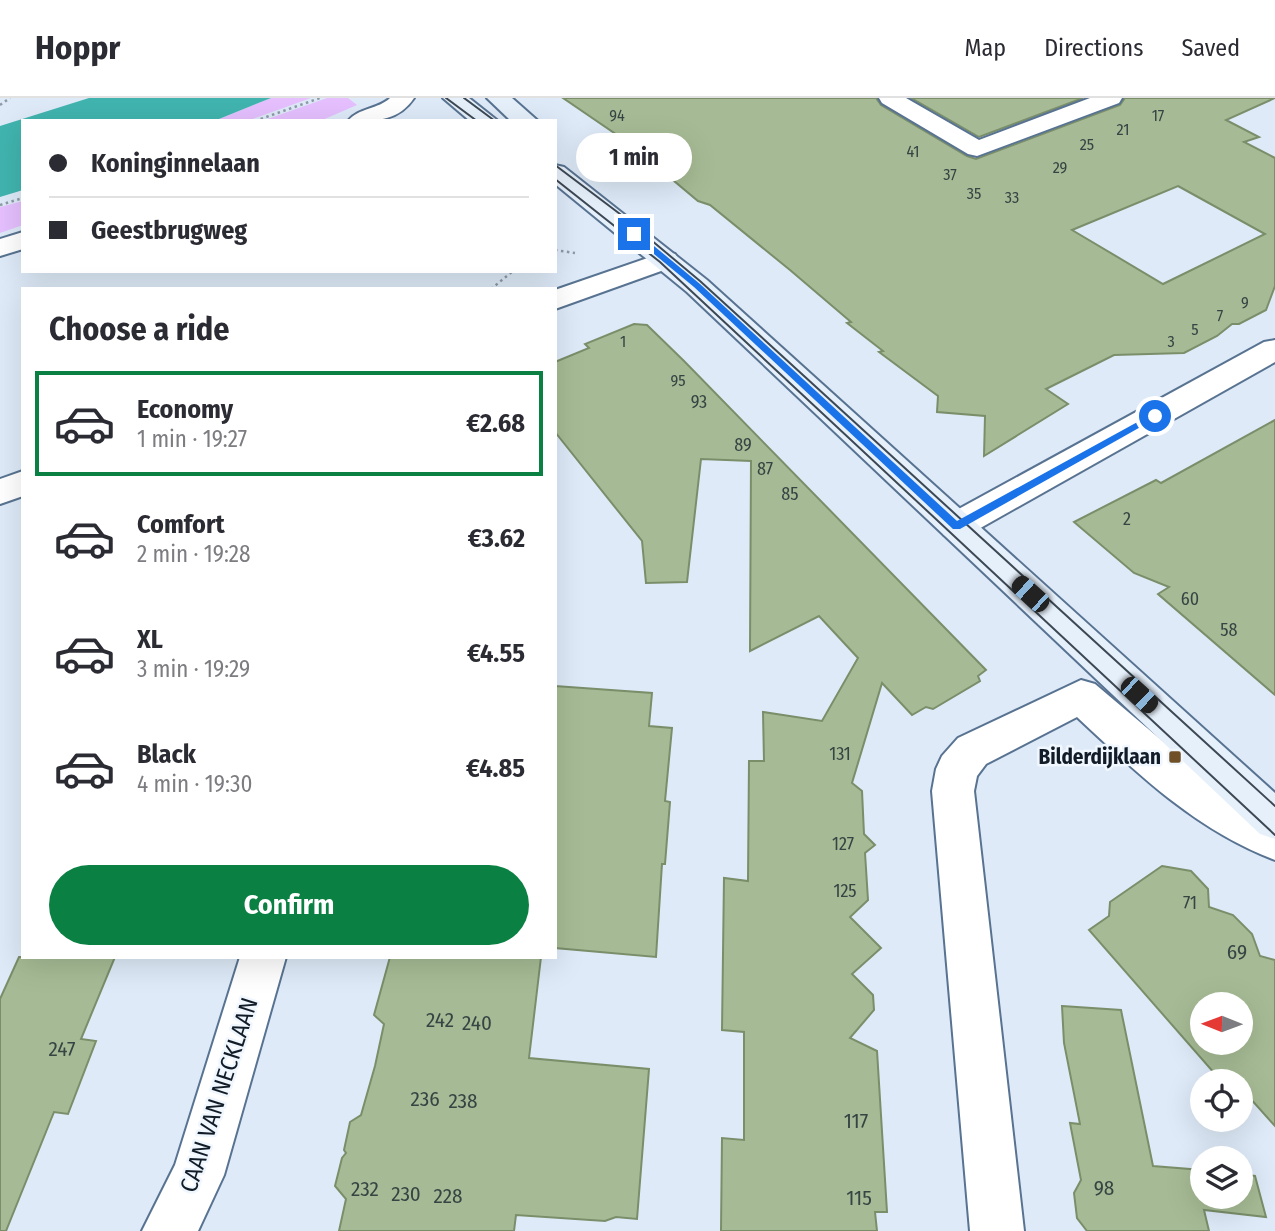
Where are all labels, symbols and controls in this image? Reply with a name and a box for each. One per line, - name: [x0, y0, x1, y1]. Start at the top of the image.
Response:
- text: Hoppr: [35, 28, 120, 68]
- text: Map: [965, 34, 1006, 62]
- text: Directions: [1044, 34, 1143, 62]
- text: Saved: [1181, 34, 1240, 62]
- house number: 94: [609, 106, 625, 125]
- house number: 17: [1152, 106, 1165, 125]
- house number: 21: [1117, 120, 1129, 139]
- callout: 1 min: [576, 132, 692, 181]
- house number: 25: [1080, 135, 1094, 154]
- house number: 41: [906, 142, 920, 161]
- text: 1 min: [609, 143, 659, 171]
- text: Koninginnelaan: [91, 148, 260, 179]
- house number: 29: [1053, 158, 1068, 177]
- house number: 37: [943, 165, 957, 184]
- house number: 35: [967, 184, 981, 203]
- house number: 33: [1005, 188, 1019, 207]
- text: Geestbrugweg: [91, 215, 247, 246]
- route end: [618, 218, 650, 250]
- house number: 9: [1241, 293, 1249, 312]
- house number: 7: [1217, 306, 1224, 325]
- text: Choose a ride: [49, 310, 230, 348]
- house number: 5: [1191, 320, 1199, 339]
- house number: 1: [620, 332, 626, 351]
- house number: 3: [1167, 332, 1175, 351]
- house number: 95: [670, 371, 686, 390]
- house number: 93: [691, 391, 707, 413]
- icon: car: [53, 392, 116, 455]
- text: Economy: [137, 394, 233, 425]
- route start: [1139, 400, 1171, 432]
- text: €2.68: [466, 408, 525, 439]
- text: 1 min · 19:27: [137, 425, 247, 453]
- house number: 89: [734, 434, 752, 456]
- house number: 87: [757, 458, 773, 480]
- house number: 85: [781, 483, 799, 505]
- icon: car: [53, 507, 116, 570]
- house number: 2: [1123, 508, 1131, 530]
- text: Comfort: [137, 509, 225, 540]
- text: €3.62: [468, 523, 525, 554]
- text: 2 min · 19:28: [137, 540, 251, 568]
- car: [1008, 572, 1053, 616]
- house number: 60: [1181, 588, 1199, 610]
- house number: 58: [1220, 619, 1238, 641]
- icon: car: [53, 622, 116, 685]
- text: XL: [137, 624, 163, 655]
- text: €4.55: [467, 638, 525, 669]
- text: 3 min · 19:29: [137, 655, 250, 683]
- car: [1117, 673, 1162, 717]
- icon: car: [53, 737, 116, 800]
- text: Black: [137, 739, 196, 770]
- house number: 131: [829, 743, 851, 765]
- place label: Bilderdijklaan: [1039, 744, 1161, 770]
- marker: Bilderdijklaan: [1167, 749, 1183, 765]
- text: €4.85: [466, 753, 525, 784]
- text: 4 min · 19:30: [137, 770, 252, 798]
- house number: 127: [832, 833, 854, 855]
- button: Confirm: [49, 865, 529, 945]
- house number: 125: [833, 880, 857, 902]
- house number: 71: [1183, 892, 1197, 914]
- house number: 69: [1227, 939, 1247, 965]
- north arrow: [1190, 992, 1253, 1055]
- map controls: [1190, 992, 1253, 1209]
- street label: CAAN VAN NECKLAAN: [174, 994, 264, 1196]
- house number: 242: [426, 1007, 454, 1033]
- house number: 240: [462, 1010, 492, 1036]
- house number: 247: [48, 1036, 76, 1062]
- button: locate: [1190, 1069, 1253, 1132]
- house number: 236: [410, 1086, 440, 1112]
- house number: 238: [448, 1088, 478, 1114]
- house number: 117: [844, 1108, 868, 1134]
- button: layers: [1190, 1146, 1253, 1209]
- house number: 98: [1094, 1175, 1114, 1201]
- house number: 232: [351, 1176, 379, 1202]
- house number: 230: [391, 1181, 421, 1207]
- house number: 228: [433, 1183, 463, 1209]
- house number: 115: [846, 1185, 872, 1211]

